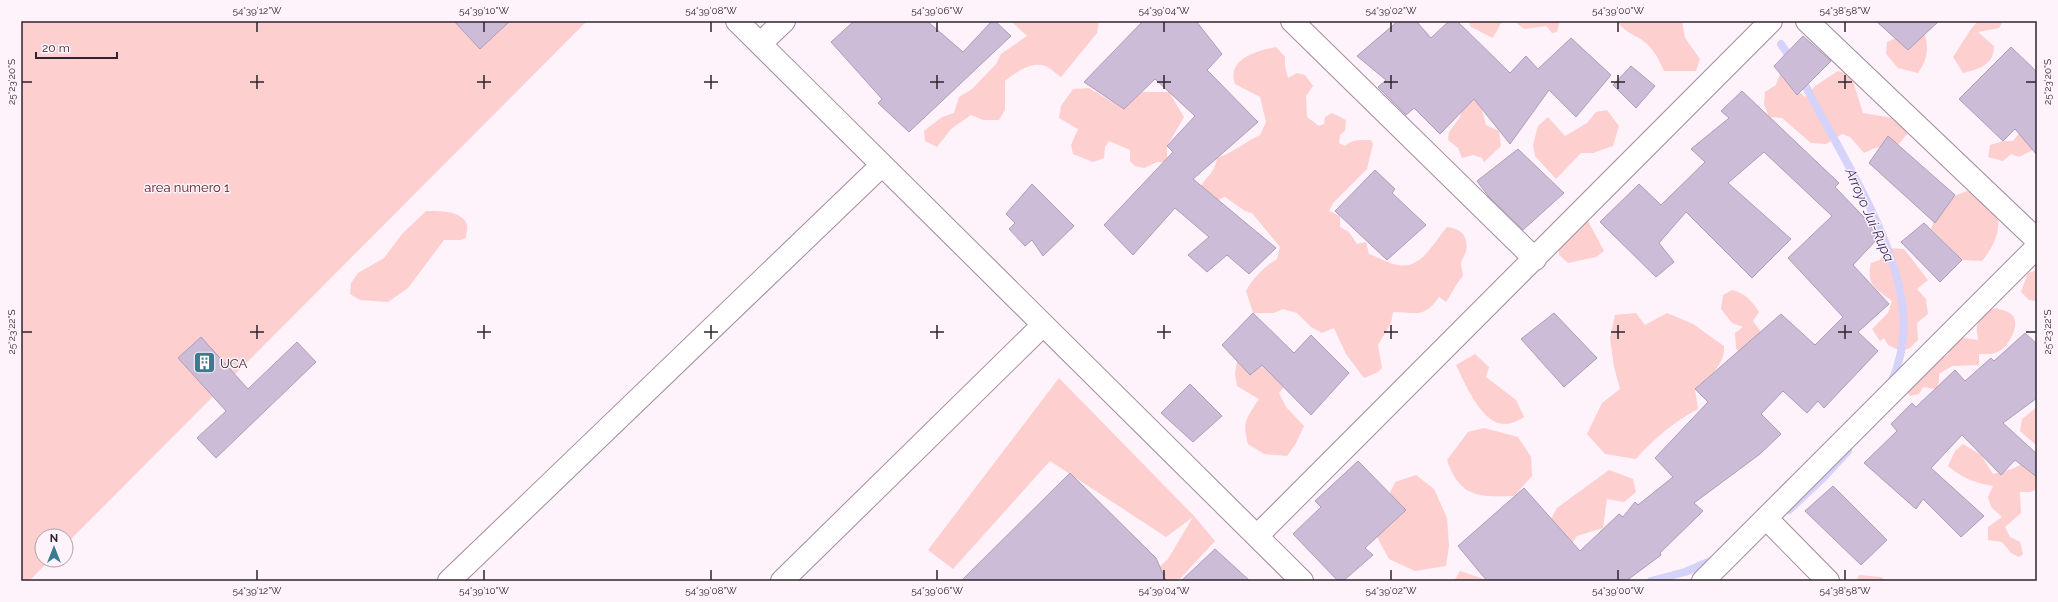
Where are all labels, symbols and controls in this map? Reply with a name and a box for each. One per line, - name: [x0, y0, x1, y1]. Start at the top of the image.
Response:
- text: 54°39'12"W: [232, 5, 282, 16]
- text: 54°39'10"W: [459, 5, 510, 16]
- text: 54°39'08"W: [685, 5, 737, 16]
- text: 54°39'06"W: [911, 5, 963, 16]
- text: 54°39'04"W: [1138, 5, 1190, 16]
- text: 54°39'02"W: [1366, 5, 1417, 16]
- text: 54°39'00"W: [1592, 5, 1644, 16]
- text: 54°38'58"W: [1819, 5, 1871, 16]
- scale bar: [36, 34, 117, 60]
- text: 20 m: [42, 41, 70, 55]
- text: 25°23'20"S: [6, 59, 17, 105]
- text: 25°23'20"S: [2042, 59, 2053, 105]
- water label: Arroyo Jui-Rupa: [1842, 165, 1898, 264]
- park label: area numero 1: [144, 180, 230, 195]
- text: 25°23'22"S: [6, 309, 17, 355]
- text: 25°23'22"S: [2042, 309, 2053, 355]
- building icon: UCA: [191, 350, 217, 376]
- place label: UCA: [220, 356, 248, 371]
- north arrow: [34, 528, 74, 568]
- text: N: [50, 532, 58, 545]
- text: 54°39'12"W: [232, 585, 282, 596]
- text: 54°39'10"W: [459, 585, 510, 596]
- text: 54°39'08"W: [685, 585, 737, 596]
- text: 54°39'06"W: [911, 585, 963, 596]
- text: 54°39'04"W: [1138, 585, 1190, 596]
- text: 54°39'02"W: [1366, 585, 1417, 596]
- text: 54°39'00"W: [1592, 585, 1644, 596]
- text: 54°38'58"W: [1819, 585, 1871, 596]

